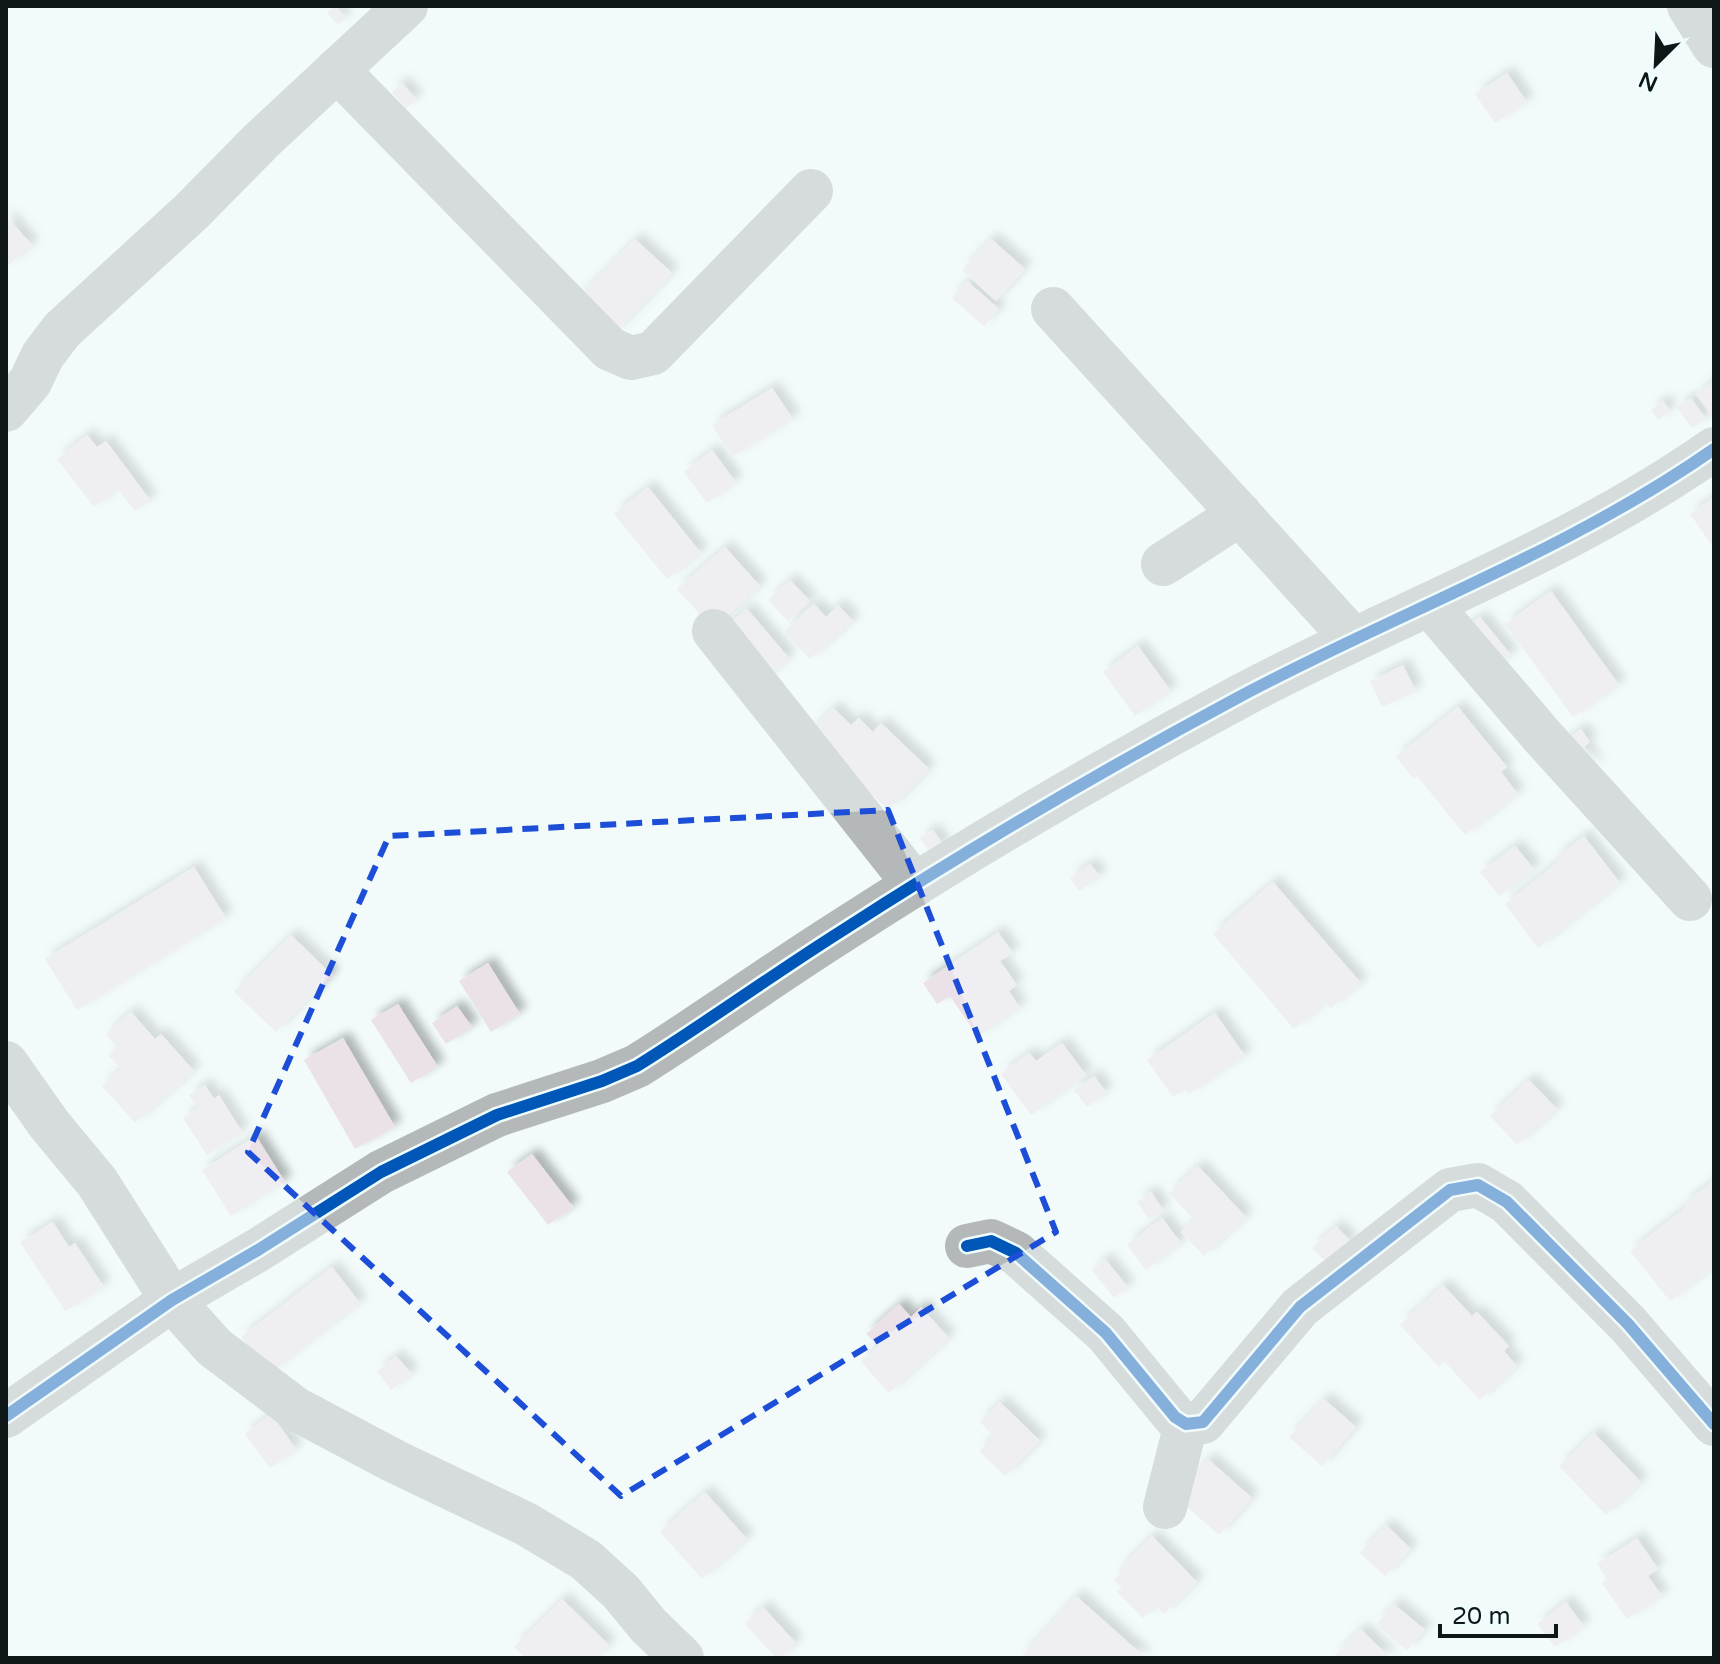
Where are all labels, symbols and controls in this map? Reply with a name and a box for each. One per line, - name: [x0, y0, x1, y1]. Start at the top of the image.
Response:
- north arrow: [1616, 24, 1696, 104]
- text: N: [1635, 66, 1662, 97]
- scale bar: [1440, 1588, 1556, 1638]
- text: 20 m: [1452, 1602, 1510, 1631]

